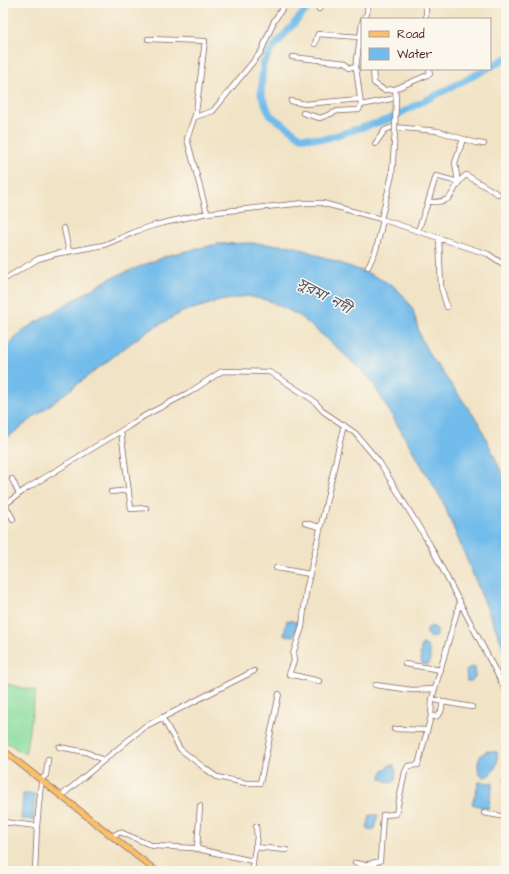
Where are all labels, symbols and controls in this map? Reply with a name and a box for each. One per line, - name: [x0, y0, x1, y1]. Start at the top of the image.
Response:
- legend: [361, 18, 491, 70]
- text: Road: [397, 26, 425, 43]
- text: Water: [397, 46, 433, 63]
- water label: সুরমা নদী: [293, 273, 358, 320]

